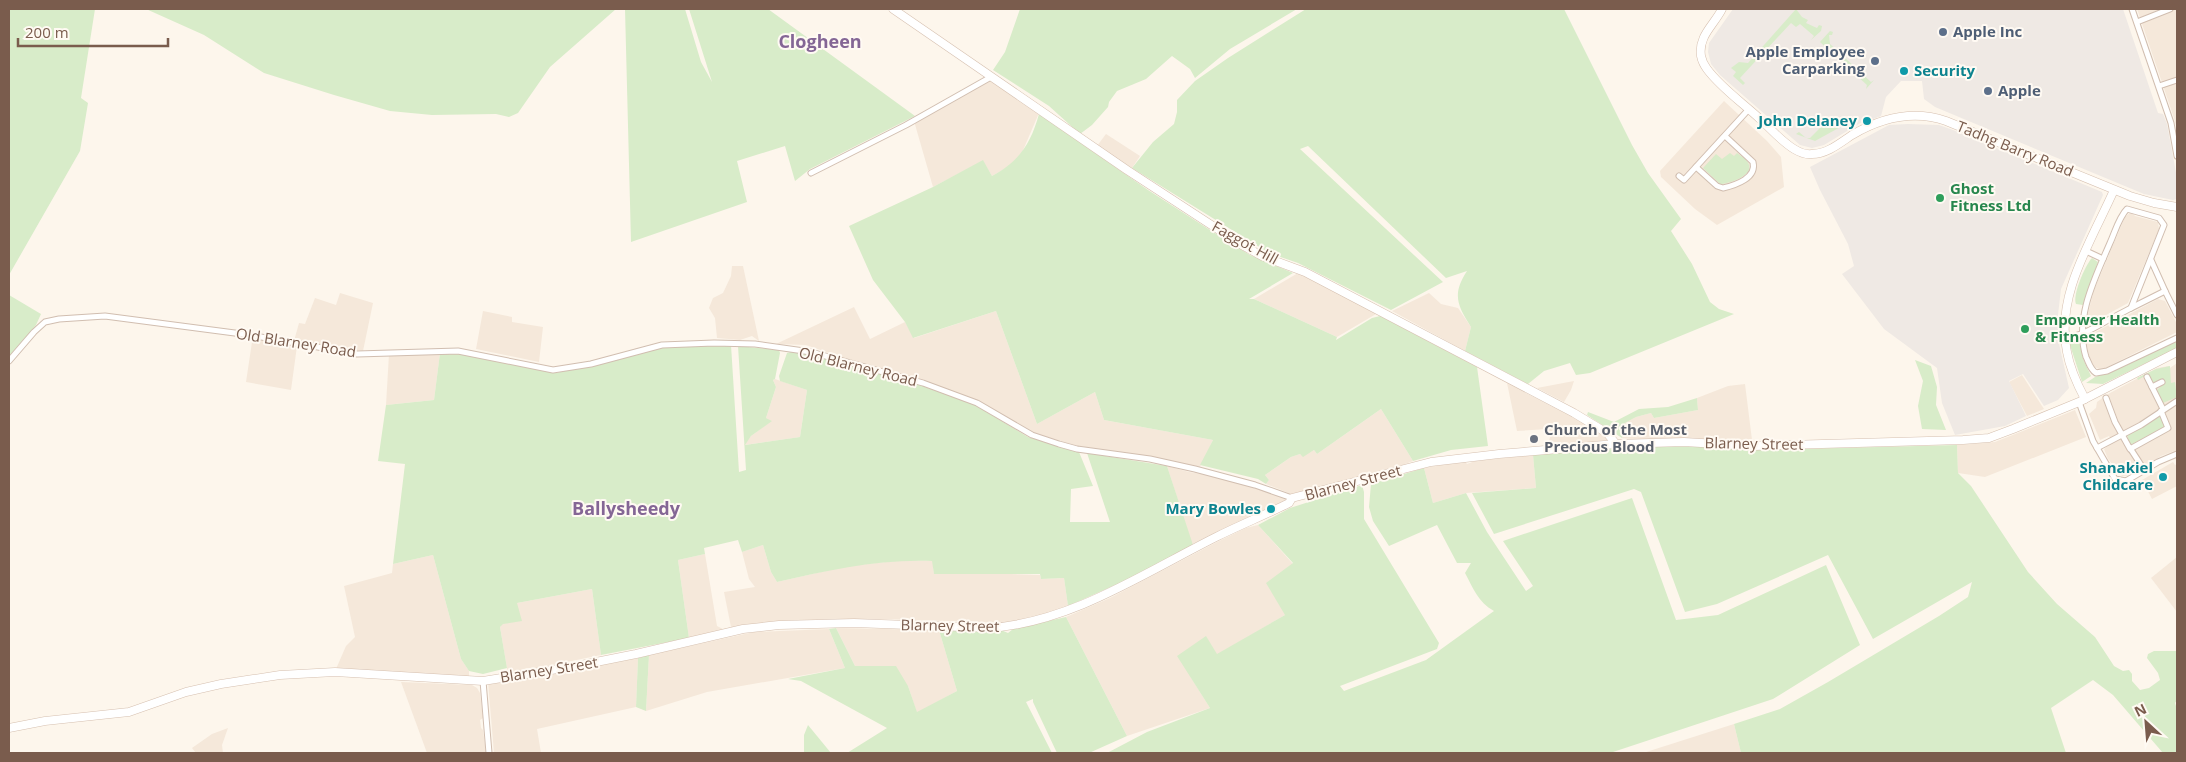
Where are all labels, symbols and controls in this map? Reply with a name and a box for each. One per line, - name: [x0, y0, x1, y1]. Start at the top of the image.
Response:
- scale bar: [18, 15, 168, 47]
- place label: Apple Inc: [1953, 21, 2022, 41]
- text: 200 m: [25, 22, 69, 42]
- marker: Apple Inc: [1937, 26, 1949, 38]
- district label: Clogheen: [778, 29, 862, 53]
- place label: Apple Employee Carparking: [1746, 41, 1866, 78]
- marker: Apple Employee Carparking: [1869, 55, 1881, 67]
- place label: Security: [1914, 60, 1976, 80]
- marker: Security: [1898, 65, 1910, 77]
- place label: Apple: [1998, 80, 2041, 100]
- marker: Apple: [1982, 85, 1994, 97]
- place label: John Delaney: [1756, 110, 1857, 130]
- marker: John Delaney: [1861, 115, 1873, 127]
- street label: Tadhg Barry Road: [1954, 115, 2077, 181]
- place label: Ghost Fitness Ltd: [1950, 178, 2031, 215]
- marker: Ghost Fitness Ltd: [1934, 192, 1946, 204]
- street label: Faggot Hill: [1209, 216, 1282, 269]
- place label: Empower Health & Fitness: [2035, 309, 2160, 346]
- street label: Old Blarney Road: [235, 323, 358, 361]
- marker: Empower Health & Fitness: [2019, 323, 2031, 335]
- street label: Old Blarney Road: [797, 342, 920, 390]
- place label: Church of the Most Precious Blood: [1544, 419, 1688, 456]
- street label: Blarney Street: [1704, 432, 1804, 454]
- marker: Church of the Most Precious Blood: [1528, 433, 1540, 445]
- place label: Shanakiel Childcare: [2080, 457, 2153, 494]
- street label: Blarney Street: [1302, 460, 1403, 504]
- marker: Shanakiel Childcare: [2157, 471, 2169, 483]
- district label: Ballysheedy: [572, 496, 681, 520]
- place label: Mary Bowles: [1165, 498, 1261, 518]
- marker: Mary Bowles: [1265, 503, 1277, 515]
- street label: Blarney Street: [900, 614, 1000, 636]
- street label: Blarney Street: [498, 651, 599, 687]
- north arrow: [2121, 697, 2171, 747]
- text: N: [2131, 699, 2149, 721]

